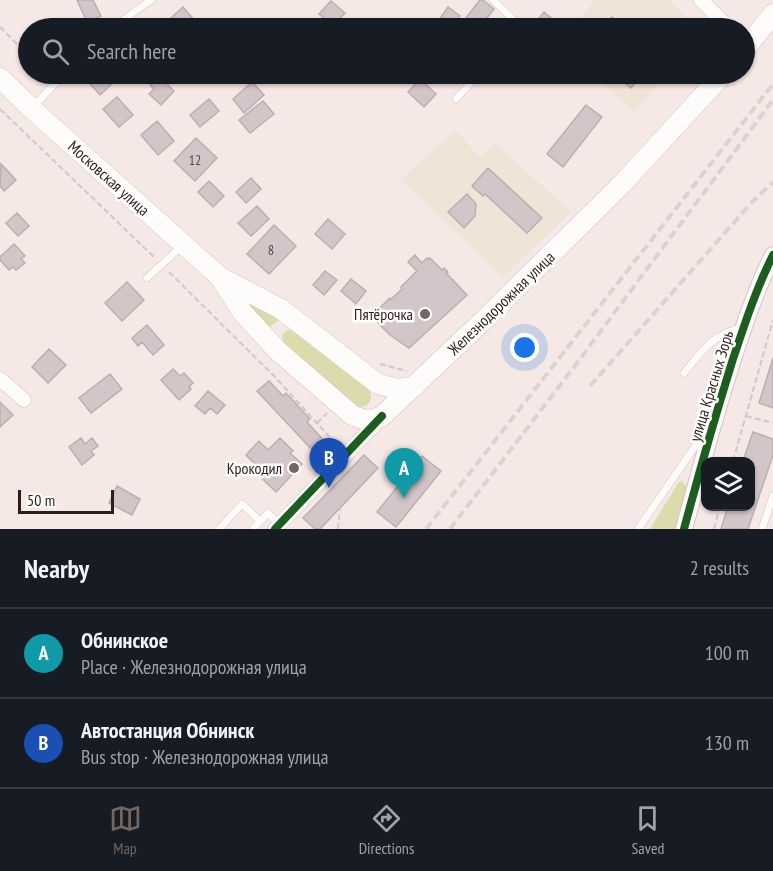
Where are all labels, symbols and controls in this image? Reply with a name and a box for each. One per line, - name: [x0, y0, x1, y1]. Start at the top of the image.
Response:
- search box: [18, 18, 755, 84]
- icon: search: [39, 35, 72, 68]
- text: Search here: [87, 37, 176, 65]
- street label: Московская улица: [64, 136, 154, 220]
- house number: 12: [189, 151, 201, 169]
- house number: 8: [268, 241, 274, 259]
- street label: Железнодорожная улица: [443, 247, 559, 360]
- place label: Пятёрочка: [354, 304, 413, 324]
- marker: Пятёрочка: [418, 307, 432, 321]
- street label: улица Красных Зорь: [685, 328, 737, 444]
- your location: [510, 333, 539, 362]
- pin: B: [310, 438, 348, 488]
- pin: A: [384, 448, 424, 498]
- map controls: [701, 457, 755, 511]
- button: layers: [701, 457, 755, 511]
- place label: Крокодил: [227, 458, 282, 478]
- marker: Крокодил: [287, 461, 301, 475]
- scale bar: [18, 487, 114, 514]
- text: 50 m: [27, 490, 55, 510]
- text: Nearby: [24, 552, 89, 585]
- text: 2 results: [690, 555, 749, 581]
- text: Обнинское: [81, 626, 168, 654]
- text: A: [38, 640, 49, 666]
- text: 100 m: [705, 640, 749, 666]
- text: Place · Железнодорожная улица: [81, 654, 307, 680]
- text: Автостанция Обнинск: [81, 716, 254, 744]
- text: B: [39, 730, 48, 756]
- text: 130 m: [705, 730, 749, 756]
- text: Bus stop · Железнодорожная улица: [81, 744, 328, 770]
- tab: Map: [109, 802, 142, 858]
- tab: Directions: [359, 802, 414, 858]
- tab: Saved: [631, 802, 664, 858]

